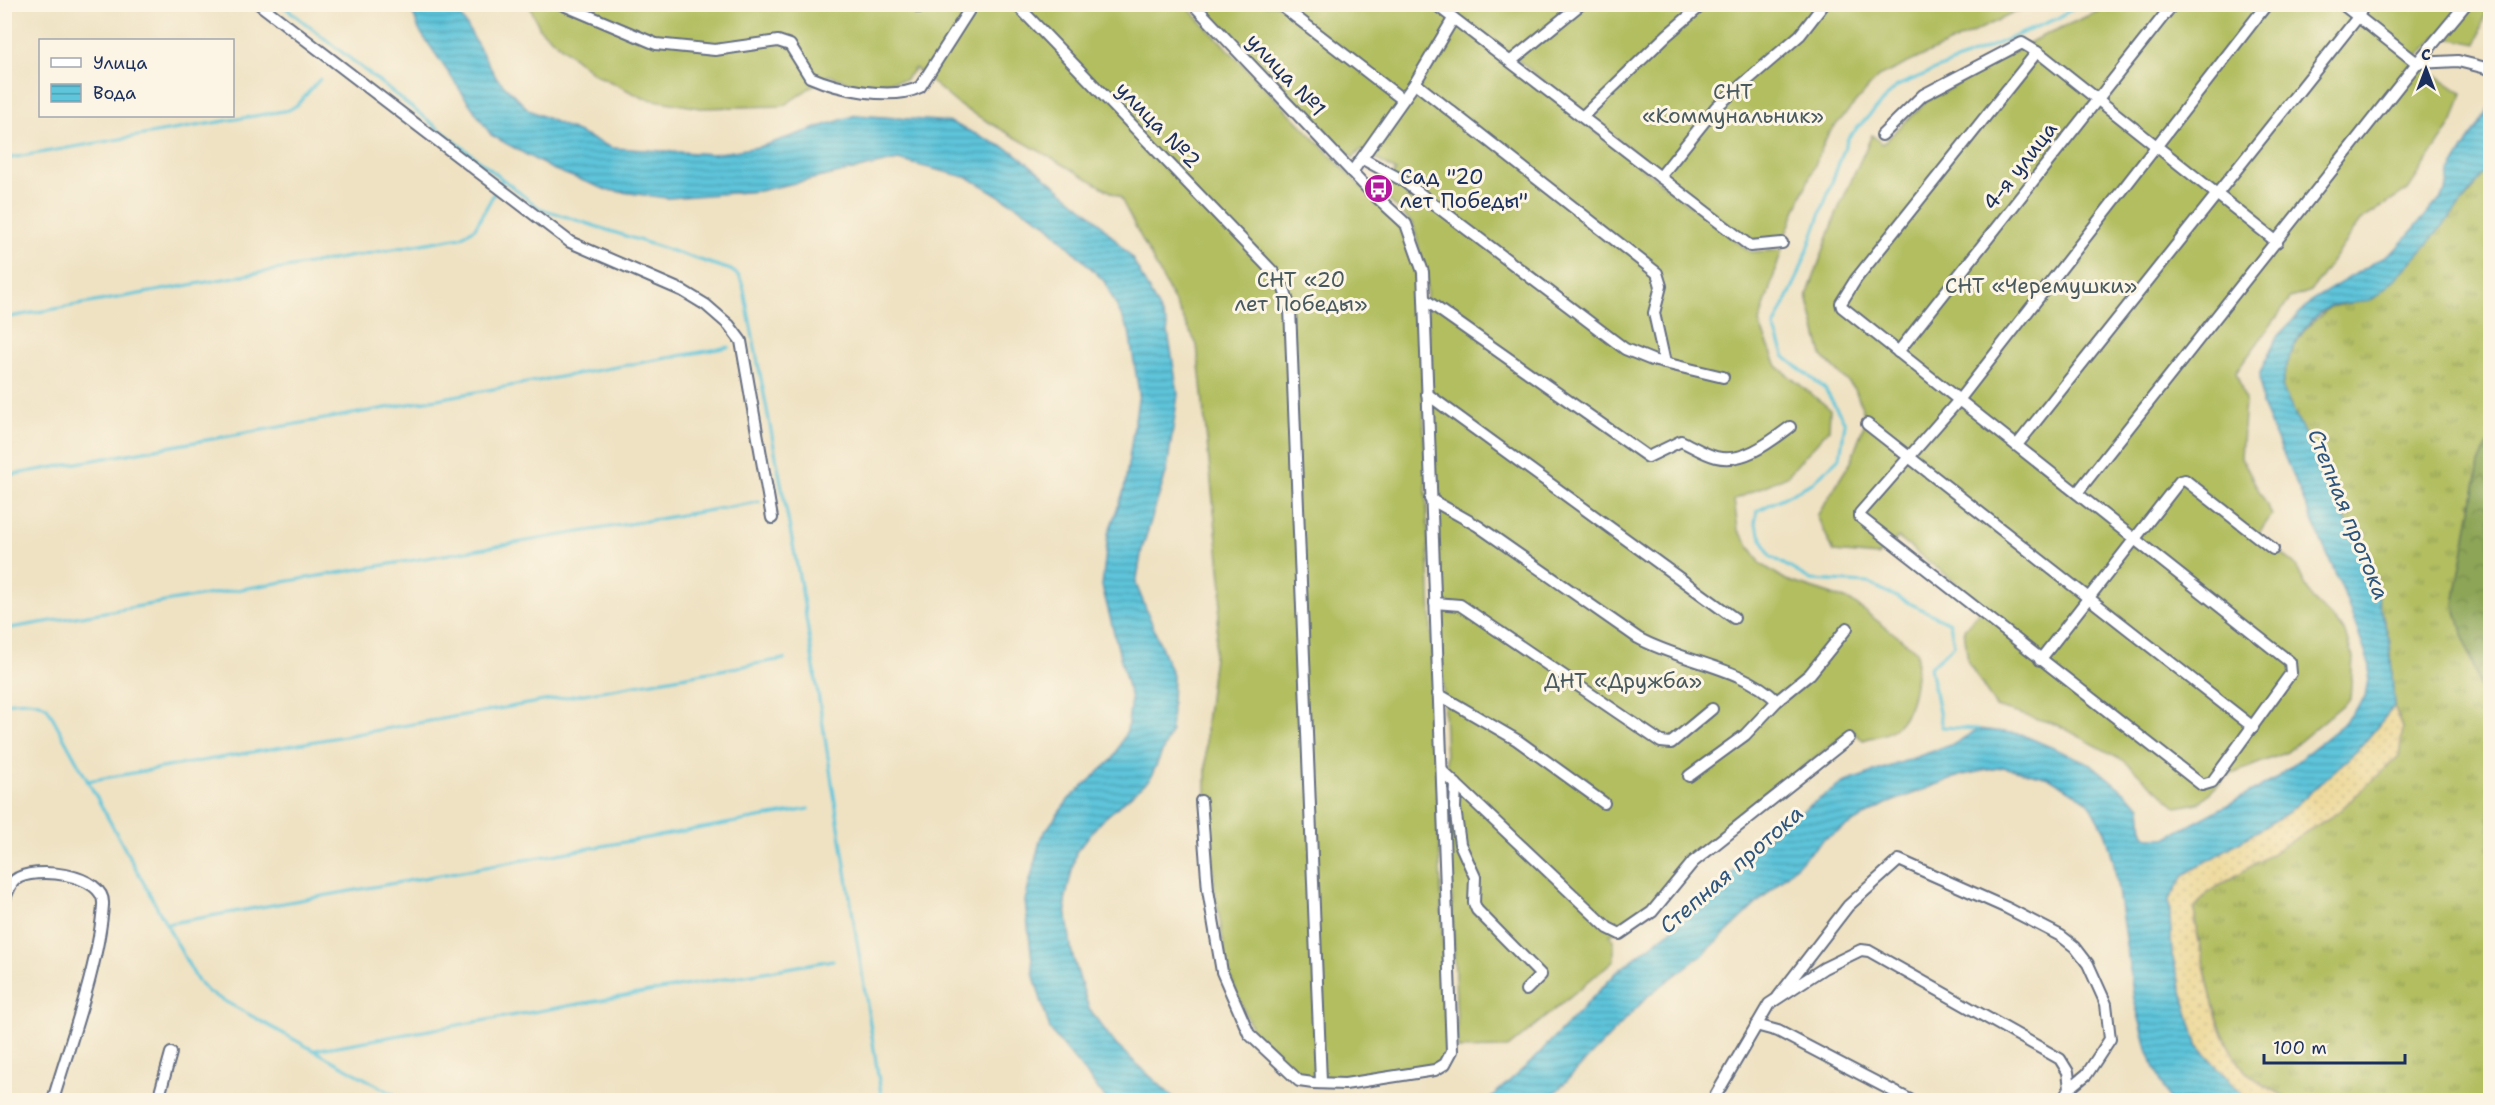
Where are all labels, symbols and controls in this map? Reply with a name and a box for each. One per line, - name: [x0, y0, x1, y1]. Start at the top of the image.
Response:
- street label: улица №1: [1240, 27, 1332, 123]
- legend: [39, 39, 234, 117]
- north arrow: [2396, 39, 2456, 99]
- text: С: [2421, 44, 2431, 65]
- text: Улица: [93, 51, 147, 75]
- street label: улица №2: [1110, 76, 1206, 174]
- park label: СНТ «Коммунальник»: [1642, 78, 1824, 130]
- text: Вода: [93, 81, 136, 105]
- street label: 4-я улица: [1977, 116, 2063, 216]
- place label: Сад "20 лет Победы": [1400, 163, 1528, 215]
- bus stop icon: Сад "20 лет Победы": [1363, 173, 1395, 205]
- park label: СНТ «20 лет Победы»: [1235, 266, 1367, 318]
- park label: СНТ «Черемушки»: [1945, 272, 2137, 300]
- water label: Степная протока: [2301, 424, 2396, 604]
- park label: ДНТ «Дружба»: [1544, 667, 1702, 695]
- water label: Степная протока: [1653, 799, 1809, 940]
- scale bar: [2264, 1027, 2405, 1065]
- text: 100 m: [2273, 1036, 2327, 1060]

